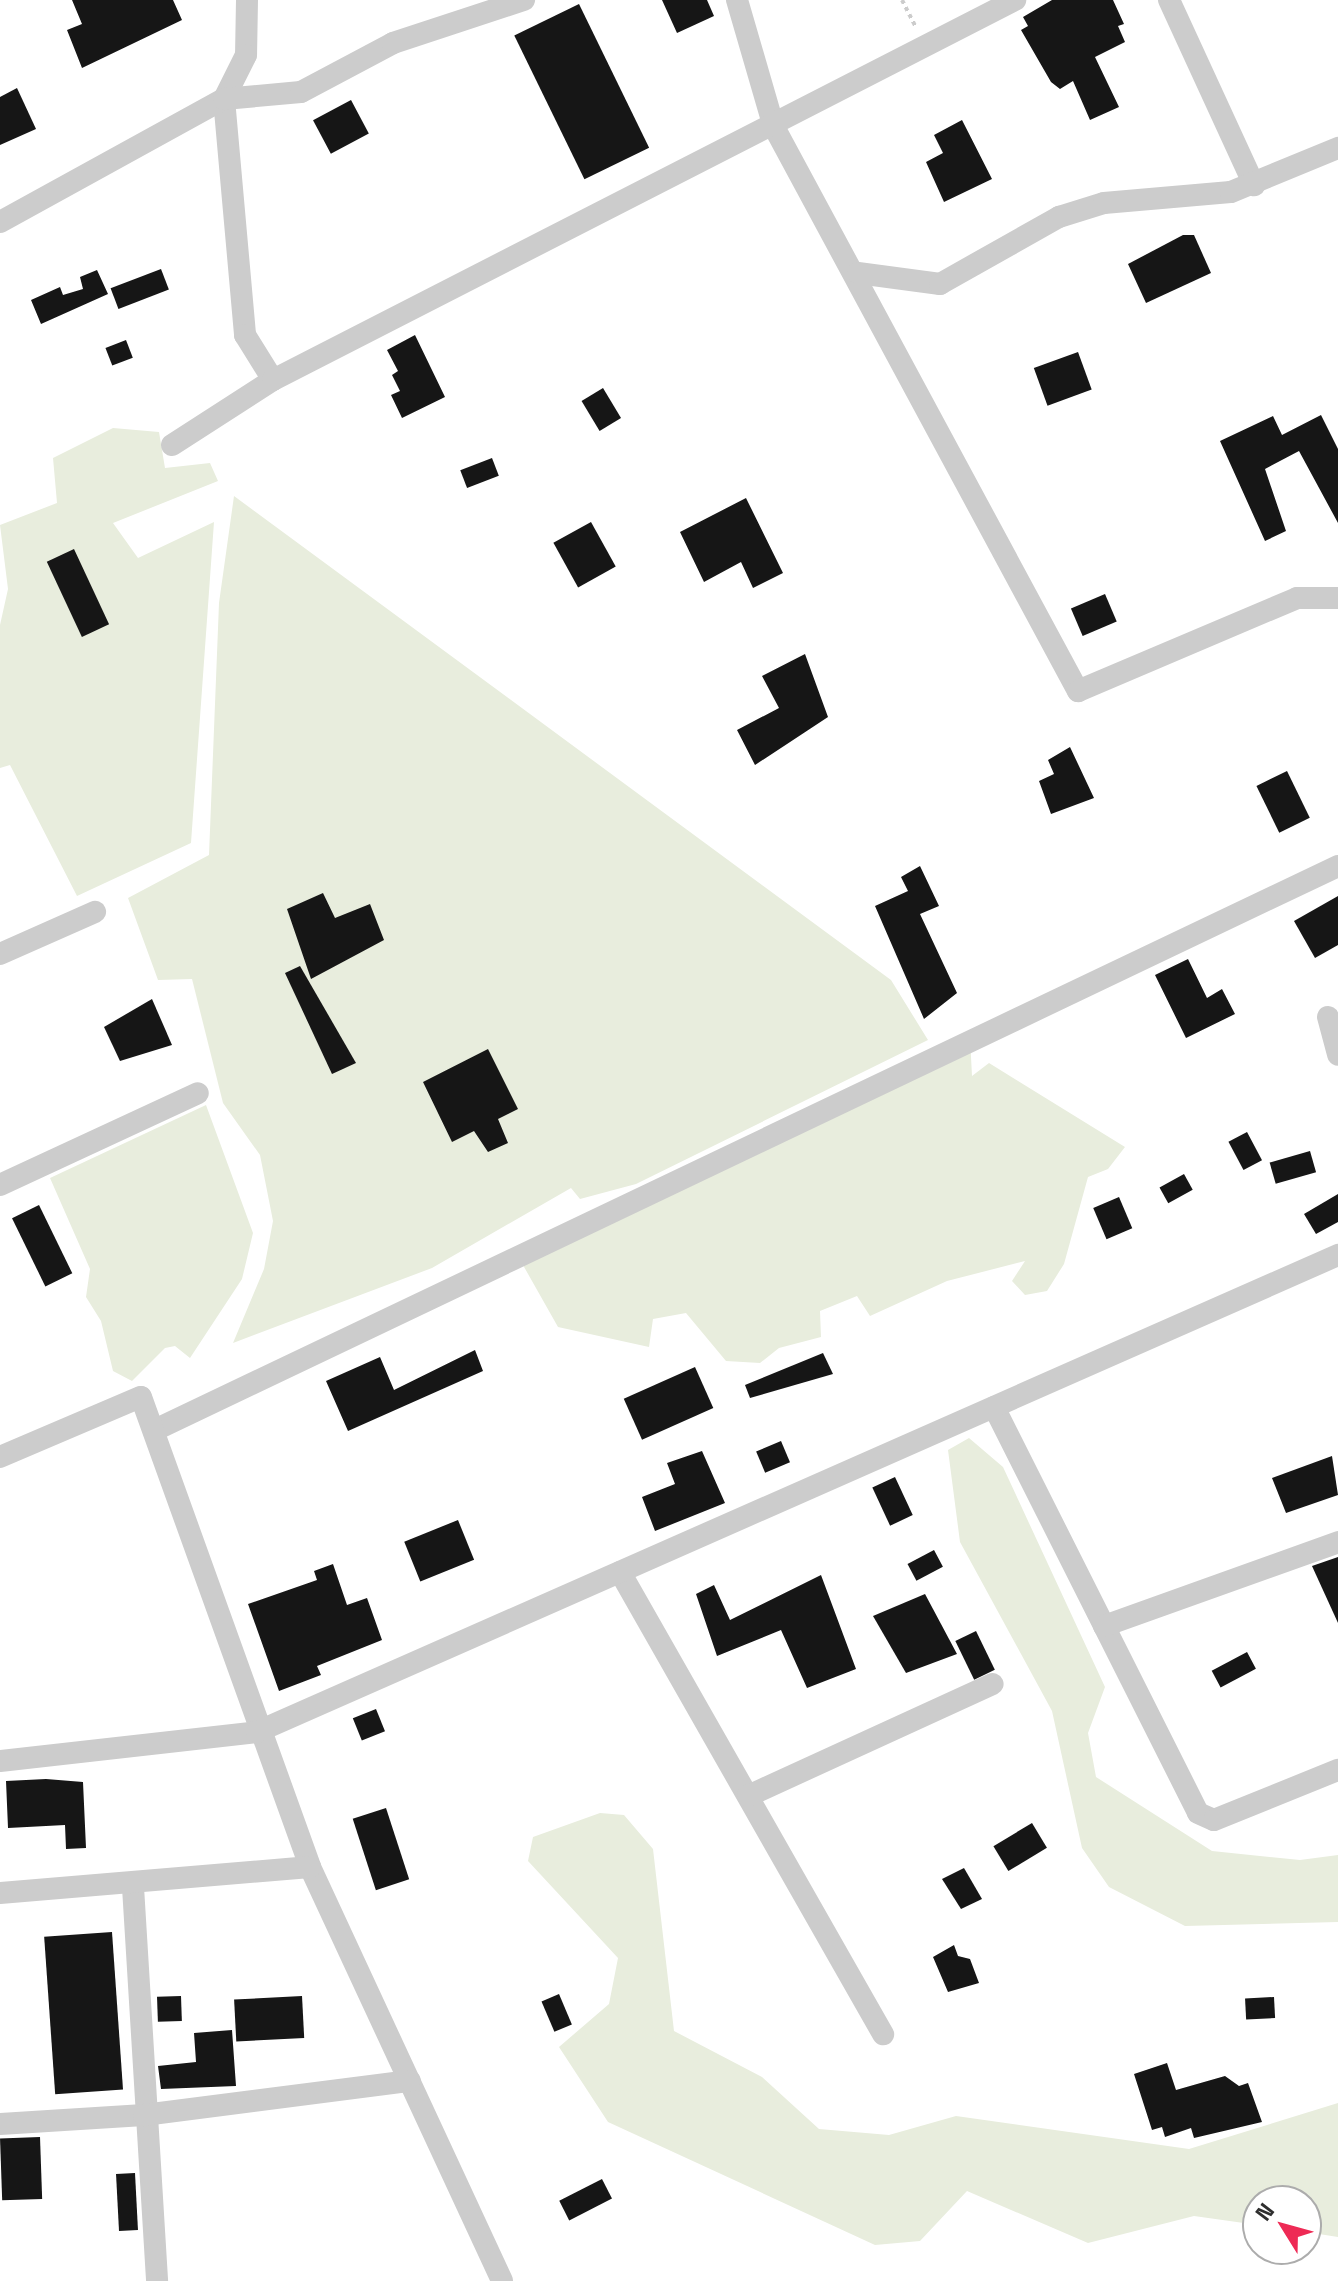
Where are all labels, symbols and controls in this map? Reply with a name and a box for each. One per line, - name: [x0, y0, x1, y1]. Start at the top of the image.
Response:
- north arrow: [1242, 2185, 1322, 2265]
- text: N: [1249, 2197, 1280, 2226]

